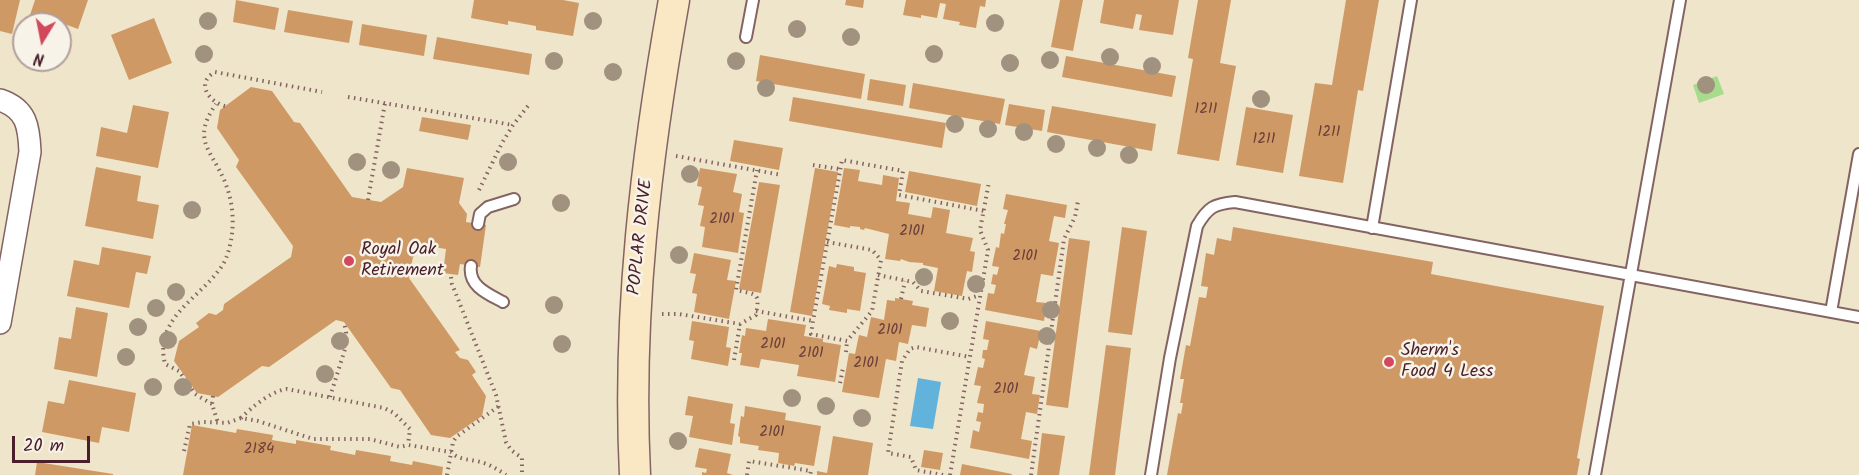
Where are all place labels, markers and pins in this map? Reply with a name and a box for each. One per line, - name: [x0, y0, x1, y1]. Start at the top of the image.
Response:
- place label: Royal Oak Retirement: [361, 240, 444, 282]
- marker: Royal Oak Retirement: [342, 254, 356, 268]
- place label: Sherm's Food 4 Less: [1401, 341, 1493, 384]
- marker: Sherm's Food 4 Less: [1382, 355, 1396, 369]

